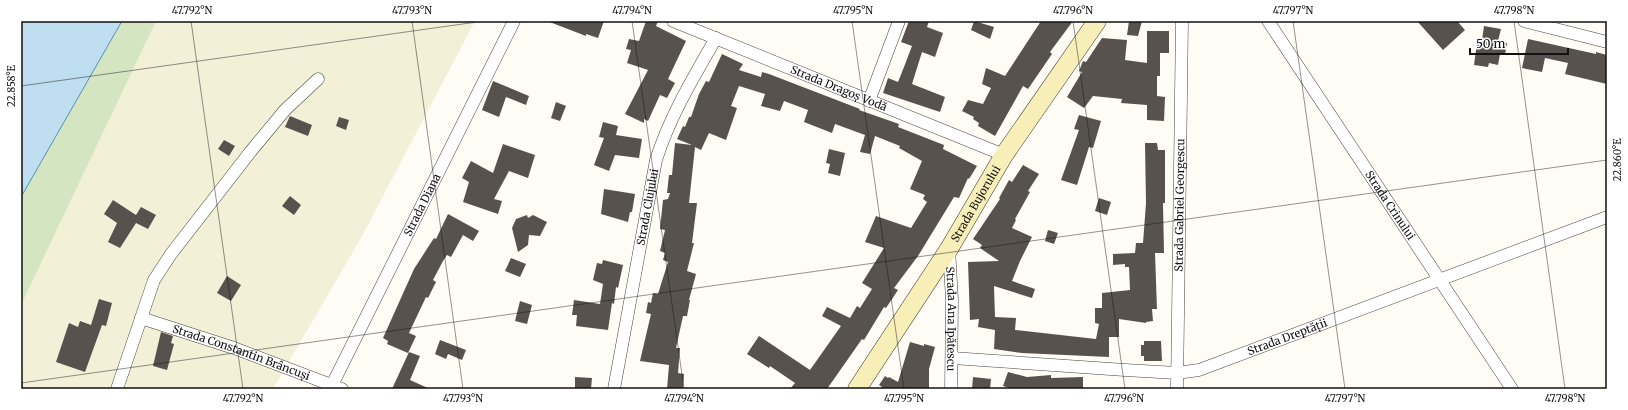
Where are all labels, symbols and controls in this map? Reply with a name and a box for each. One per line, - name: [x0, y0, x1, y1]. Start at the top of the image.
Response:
- text: 47.792°N: [172, 4, 212, 17]
- text: 47.793°N: [392, 4, 432, 17]
- text: 47.794°N: [612, 4, 652, 17]
- text: 47.795°N: [833, 4, 873, 17]
- text: 47.796°N: [1053, 4, 1093, 17]
- text: 47.797°N: [1273, 4, 1314, 17]
- text: 47.798°N: [1494, 4, 1535, 17]
- scale bar: [1470, 30, 1568, 56]
- text: 50 m: [1476, 36, 1505, 51]
- street label: Strada Dragoș Vodă: [789, 62, 889, 114]
- text: 22.858°E: [5, 64, 18, 107]
- street label: Strada Gabriel Georgescu: [1172, 138, 1187, 272]
- text: 22.860°E: [1611, 138, 1624, 182]
- street label: Strada Bujorului: [948, 163, 1004, 244]
- street label: Strada Clujului: [633, 167, 661, 247]
- street label: Strada Crinului: [1362, 168, 1418, 243]
- street label: Strada Diana: [401, 171, 444, 238]
- street label: Strada Ana Ipătescu: [943, 266, 959, 371]
- street label: Strada Dreptății: [1245, 315, 1329, 358]
- street label: Strada Constantin Brâncuși: [171, 322, 312, 383]
- text: 47.792°N: [223, 392, 263, 405]
- text: 47.793°N: [443, 392, 483, 405]
- text: 47.794°N: [664, 392, 704, 405]
- text: 47.795°N: [884, 392, 924, 405]
- text: 47.796°N: [1104, 392, 1144, 405]
- text: 47.797°N: [1325, 392, 1366, 405]
- text: 47.798°N: [1545, 392, 1586, 405]

